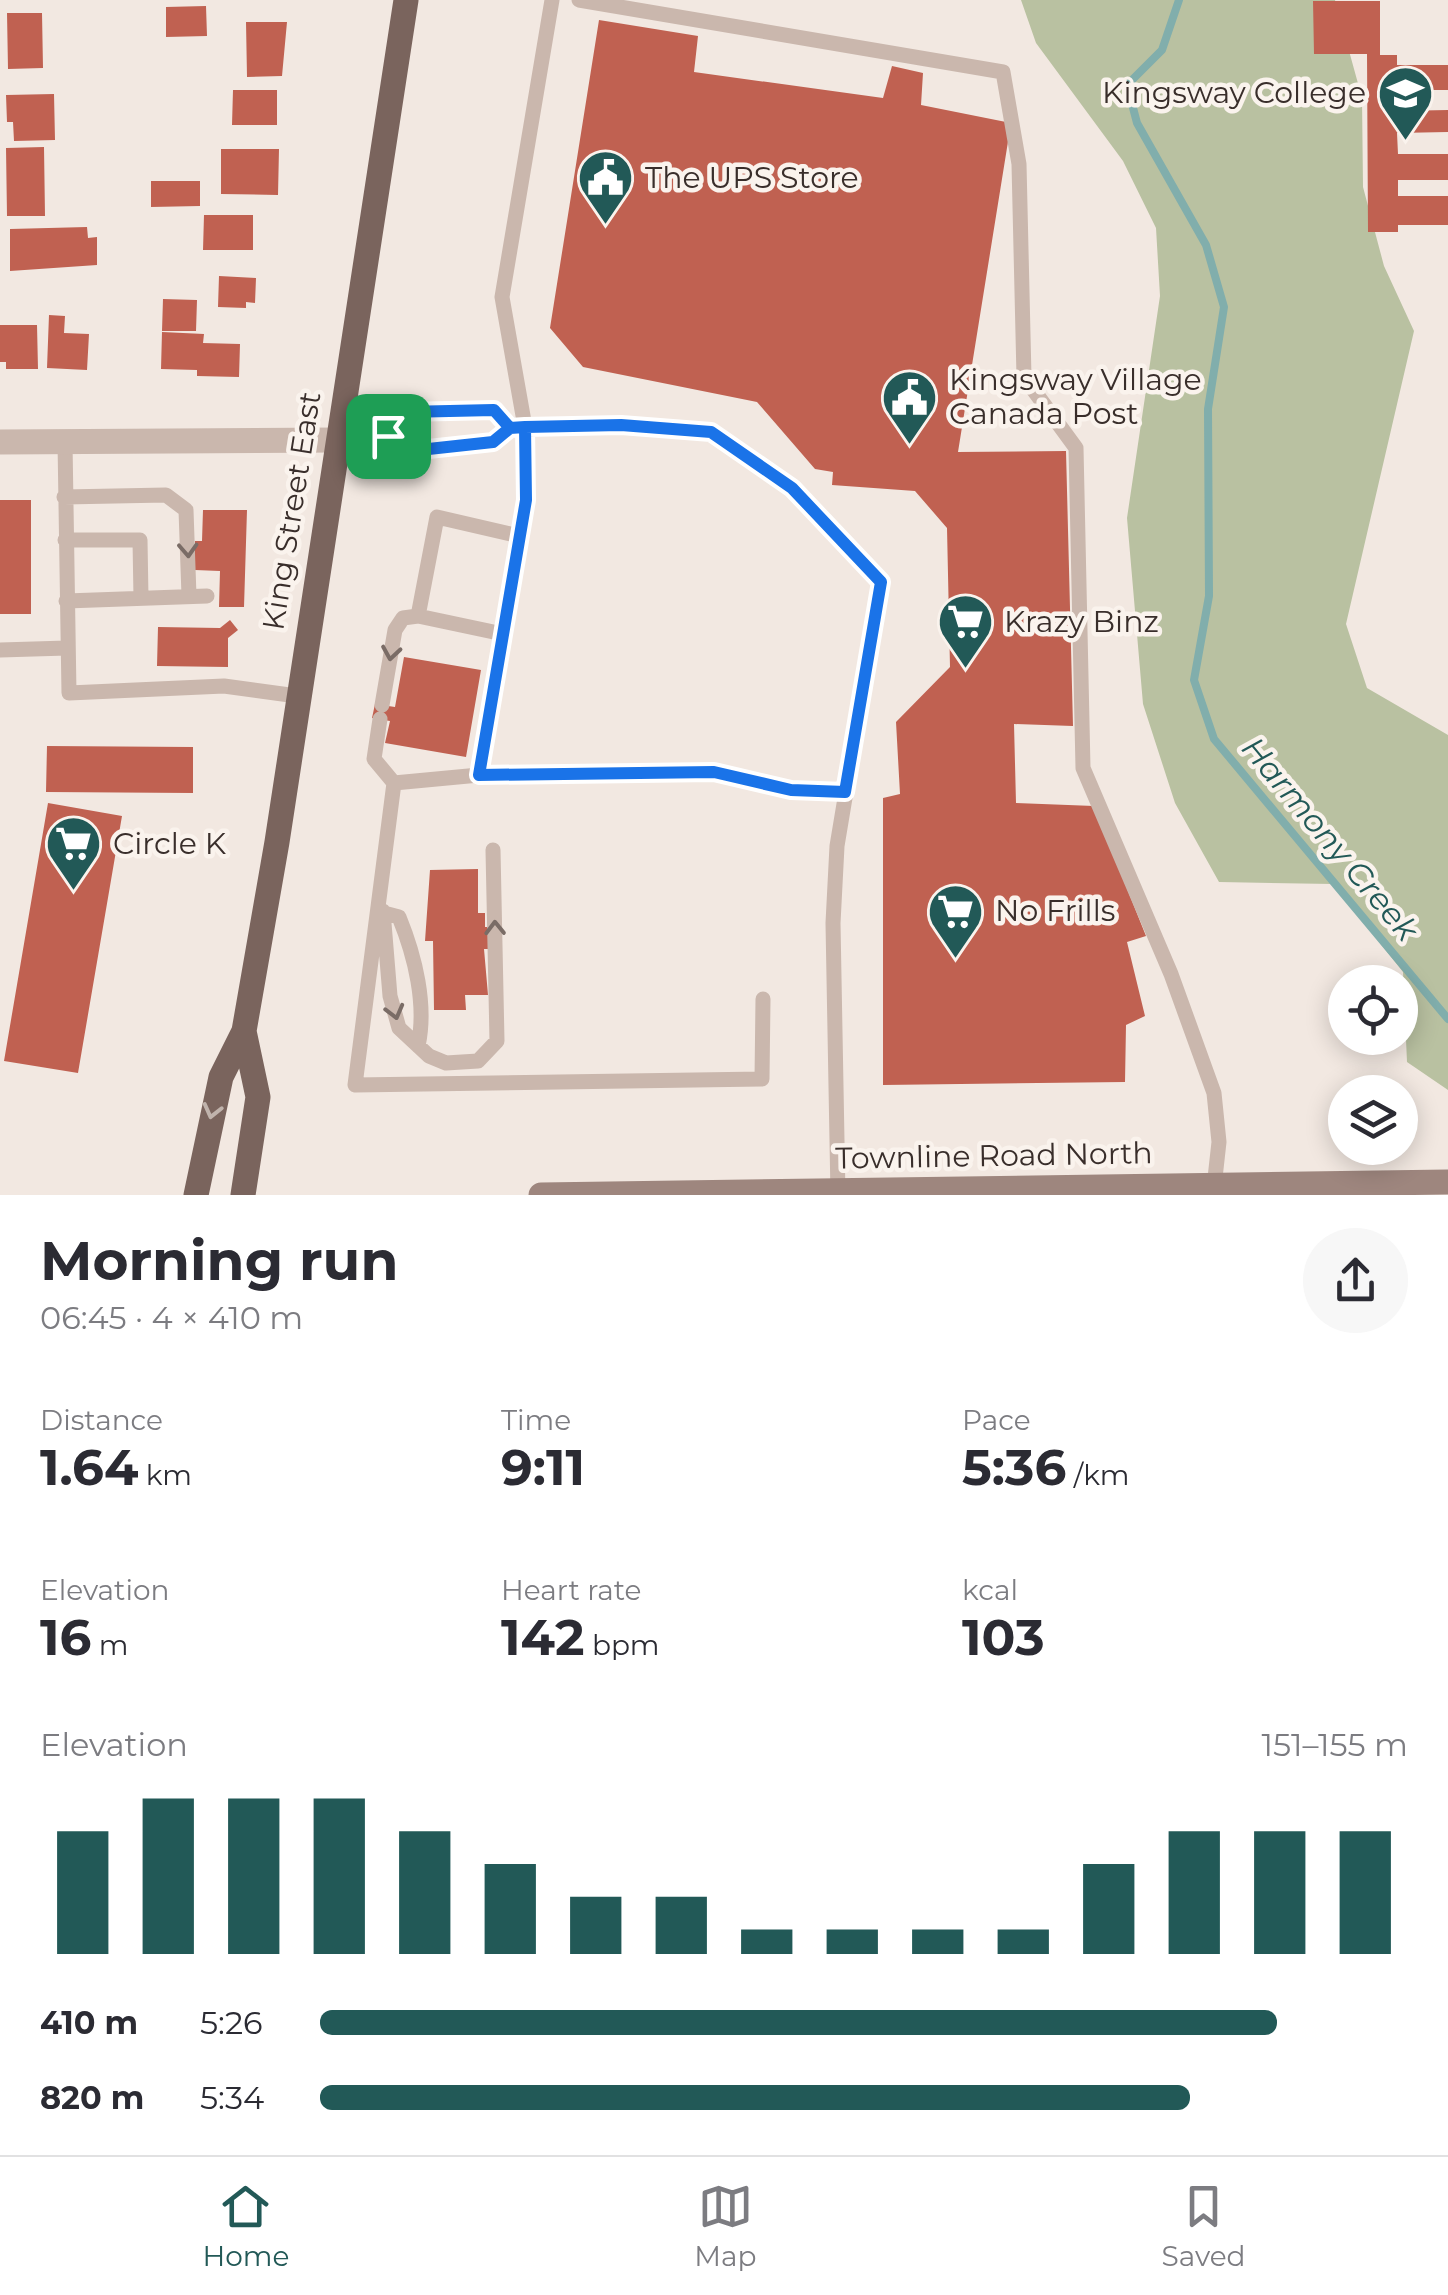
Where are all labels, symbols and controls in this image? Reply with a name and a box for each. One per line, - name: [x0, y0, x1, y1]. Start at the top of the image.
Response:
- school or university icon: Kingsway College: [1375, 63, 1435, 142]
- place label: Kingsway College: [1102, 74, 1366, 111]
- public building icon: The UPS Store: [576, 148, 636, 227]
- place label: The UPS Store: [645, 159, 859, 196]
- place label: Kingsway Village Canada Post: [949, 361, 1202, 432]
- public building icon: Kingsway Village Canada Post: [880, 367, 940, 446]
- street label: King Street East: [254, 389, 329, 633]
- pin: [346, 394, 431, 479]
- icon: arrive: [361, 409, 416, 464]
- one-way arrow: [177, 543, 198, 559]
- supermarket icon: Krazy Binz: [935, 592, 995, 671]
- place label: Krazy Binz: [1004, 603, 1159, 640]
- one-way arrow: [381, 645, 402, 661]
- water label: Harmony Creek: [1234, 729, 1428, 950]
- supermarket icon: Circle K: [44, 814, 104, 893]
- place label: Circle K: [113, 825, 227, 862]
- supermarket icon: No Frills: [926, 881, 986, 960]
- place label: No Frills: [995, 892, 1115, 929]
- one-way arrow: [484, 919, 505, 935]
- map controls: [1328, 965, 1418, 1165]
- button: locate: [1328, 965, 1418, 1055]
- one-way arrow: [383, 1003, 404, 1020]
- button: layers: [1328, 1075, 1418, 1165]
- one-way arrow: [203, 1102, 224, 1119]
- street label: Townline Road North: [835, 1134, 1153, 1177]
- text: Morning run: [40, 1227, 398, 1294]
- button: share: [1303, 1228, 1408, 1333]
- text: 06:45 · 4 × 410 m: [40, 1298, 303, 1337]
- text: Distance: [40, 1403, 163, 1437]
- text: Time: [501, 1403, 571, 1437]
- text: Pace: [962, 1403, 1031, 1437]
- text: 1.64: [40, 1437, 138, 1498]
- text: 9:11: [501, 1437, 585, 1498]
- text: 5:36: [962, 1437, 1066, 1498]
- text: km: [138, 1458, 192, 1492]
- text: /km: [1066, 1458, 1129, 1492]
- text: Elevation: [40, 1573, 169, 1607]
- text: Heart rate: [501, 1573, 642, 1607]
- text: kcal: [962, 1573, 1018, 1607]
- text: 16: [40, 1607, 91, 1668]
- text: 142: [501, 1607, 585, 1668]
- text: 103: [962, 1607, 1045, 1668]
- text: m: [91, 1628, 129, 1662]
- text: bpm: [585, 1628, 660, 1662]
- text: Elevation: [40, 1725, 188, 1764]
- text: 151–155 m: [1261, 1725, 1408, 1764]
- text: 410 m: [40, 2003, 138, 2042]
- text: 5:26: [200, 2003, 263, 2042]
- text: 820 m: [40, 2078, 144, 2117]
- text: 5:34: [200, 2078, 264, 2117]
- tab: Home: [202, 2179, 289, 2273]
- tab: Map: [694, 2179, 757, 2273]
- tab: Saved: [1161, 2179, 1246, 2273]

